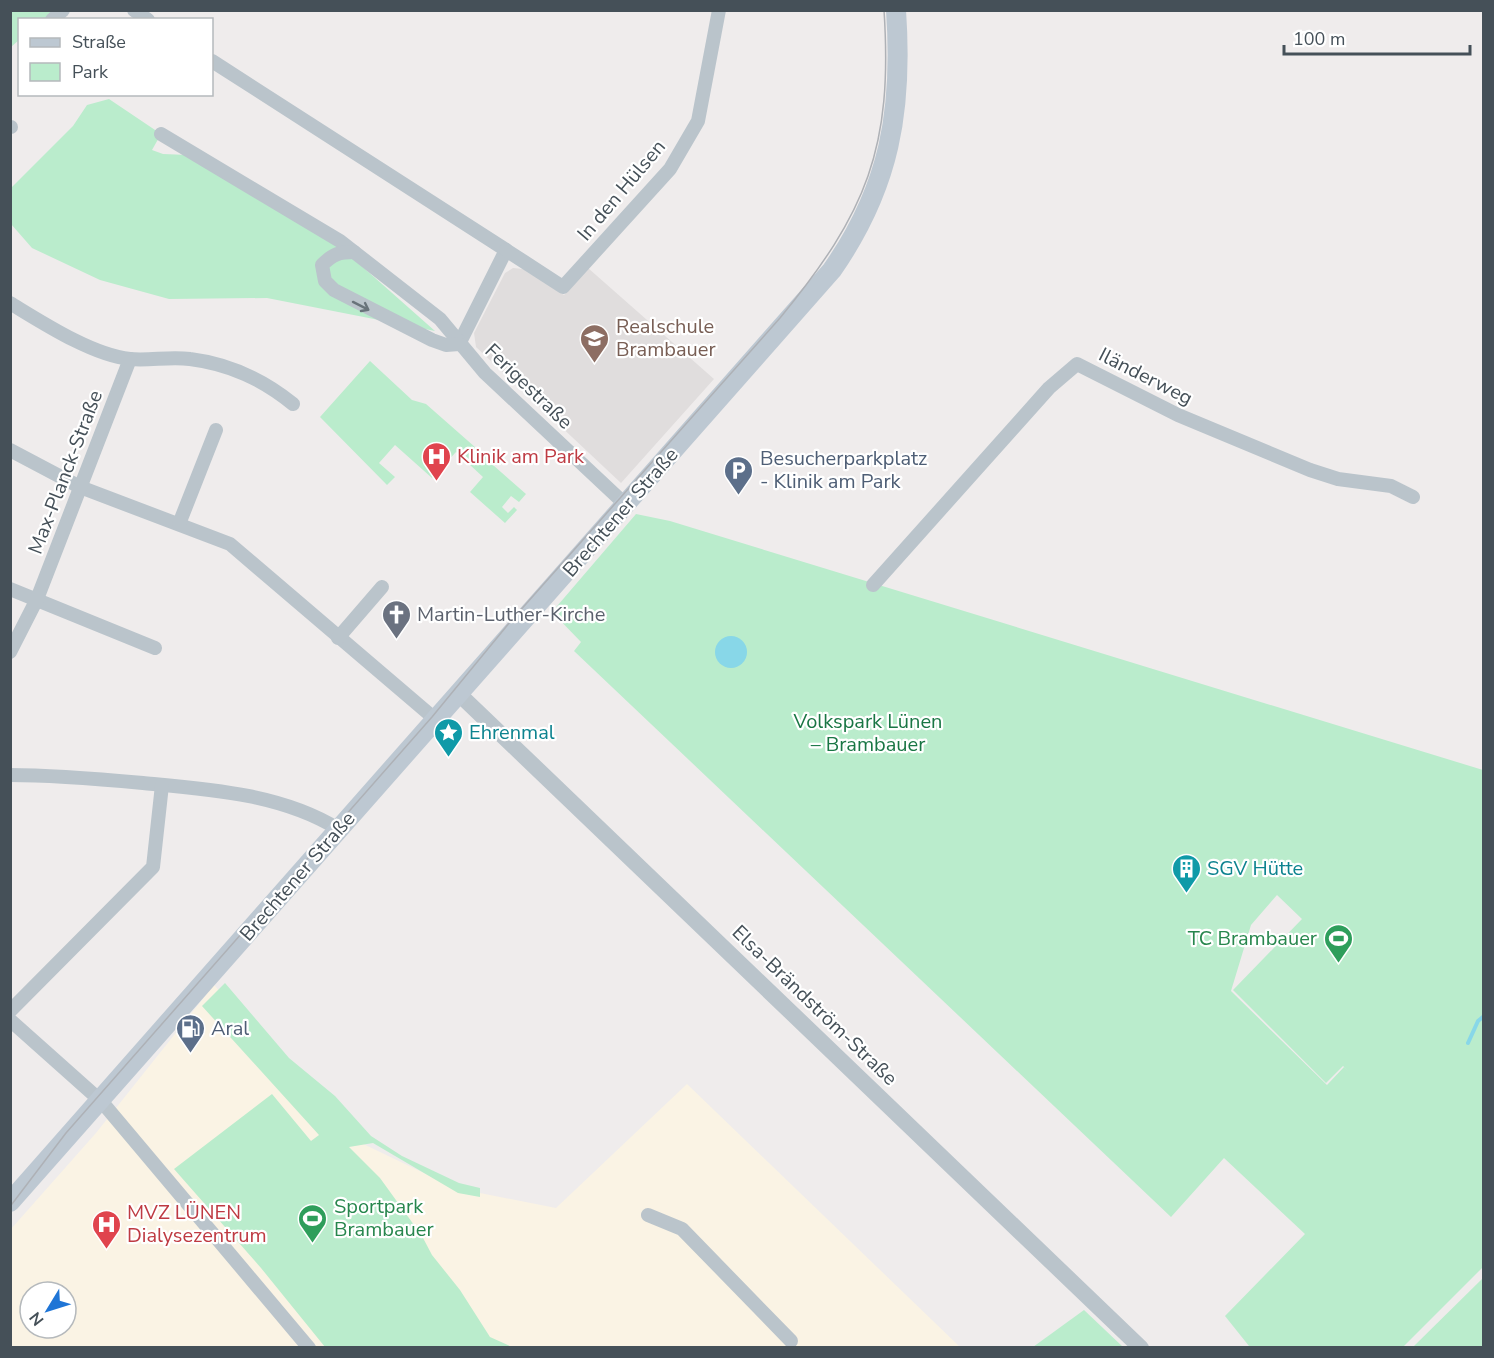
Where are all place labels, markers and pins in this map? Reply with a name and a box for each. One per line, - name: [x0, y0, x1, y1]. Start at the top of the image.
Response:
- place label: Realschule Brambauer: [616, 313, 716, 363]
- school or university icon: Realschule Brambauer: [579, 322, 611, 364]
- hospital icon: Klinik am Park: [420, 440, 452, 482]
- place label: Klinik am Park: [457, 443, 585, 470]
- place label: Besucherparkplatz - Klinik am Park: [760, 445, 927, 495]
- parking icon: Besucherparkplatz - Klinik am Park: [723, 454, 755, 496]
- church icon: Martin-Luther-Kirche: [380, 598, 412, 640]
- place label: Martin-Luther-Kirche: [417, 601, 605, 628]
- place icon: Ehrenmal: [432, 716, 464, 758]
- place label: Ehrenmal: [469, 719, 555, 746]
- building icon: SGV Hütte: [1170, 852, 1202, 894]
- place label: SGV Hütte: [1207, 855, 1303, 882]
- sports icon: TC Brambauer: [1322, 922, 1354, 964]
- place label: TC Brambauer: [1188, 925, 1317, 952]
- fuel station icon: Aral: [174, 1012, 206, 1054]
- place label: Aral: [211, 1015, 249, 1042]
- place label: Sportpark Brambauer: [334, 1193, 434, 1243]
- place label: MVZ LÜNEN Dialysezentrum: [127, 1199, 267, 1249]
- sports icon: Sportpark Brambauer: [297, 1202, 329, 1244]
- hospital icon: MVZ LÜNEN Dialysezentrum: [90, 1208, 122, 1250]

